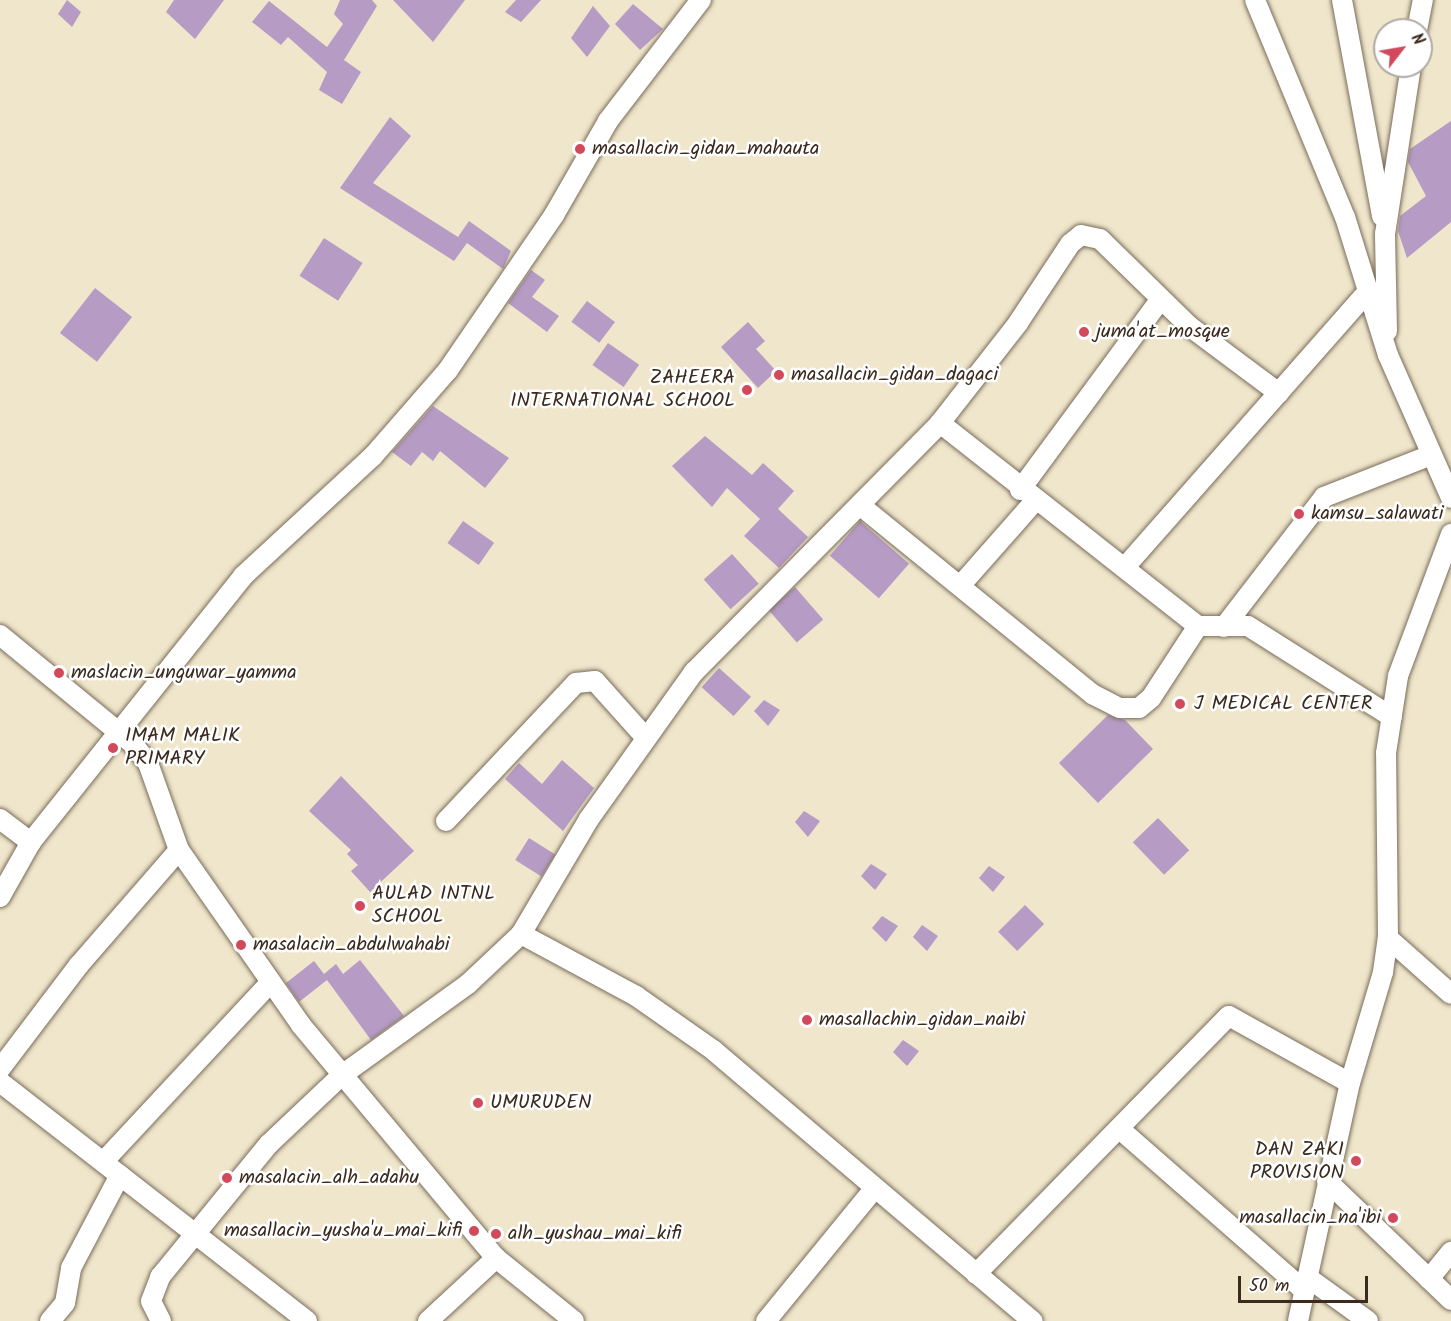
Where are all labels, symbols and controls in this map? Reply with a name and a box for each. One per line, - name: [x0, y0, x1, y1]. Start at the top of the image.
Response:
- north arrow: [1373, 18, 1433, 78]
- text: N: [1404, 29, 1430, 50]
- place label: masallacin_gidan_mahauta: [592, 137, 819, 161]
- marker: masallacin_gidan_mahauta: [573, 142, 587, 156]
- place label: juma'at_mosque: [1096, 320, 1230, 344]
- marker: juma'at_mosque: [1077, 325, 1091, 339]
- place label: masallacin_gidan_dagaci: [791, 363, 998, 387]
- place label: ZAHEERA INTERNATIONAL SCHOOL: [510, 366, 735, 413]
- marker: masallacin_gidan_dagaci: [772, 368, 786, 382]
- marker: ZAHEERA INTERNATIONAL SCHOOL: [740, 383, 754, 397]
- place label: kamsu_salawati: [1311, 502, 1443, 526]
- marker: kamsu_salawati: [1292, 507, 1306, 521]
- place label: maslacin_unguwar_yamma: [71, 661, 297, 685]
- marker: maslacin_unguwar_yamma: [52, 666, 66, 680]
- place label: J MEDICAL CENTER: [1194, 692, 1372, 716]
- marker: J MEDICAL CENTER: [1171, 695, 1189, 713]
- place label: IMAM MALIK PRIMARY: [125, 724, 240, 771]
- marker: IMAM MALIK PRIMARY: [106, 741, 120, 755]
- place label: AULAD INTNL SCHOOL: [372, 882, 495, 929]
- marker: AULAD INTNL SCHOOL: [353, 899, 367, 913]
- place label: masalacin_abdulwahabi: [253, 933, 450, 957]
- marker: masalacin_abdulwahabi: [234, 938, 248, 952]
- place label: masallachin_gidan_naibi: [819, 1008, 1025, 1032]
- marker: masallachin_gidan_naibi: [800, 1013, 814, 1027]
- place label: UMURUDEN: [490, 1091, 591, 1115]
- marker: UMURUDEN: [471, 1096, 485, 1110]
- place label: DAN ZAKI PROVISION: [1250, 1138, 1344, 1185]
- marker: DAN ZAKI PROVISION: [1349, 1154, 1363, 1168]
- place label: masalacin_alh_adahu: [239, 1166, 419, 1190]
- marker: masalacin_alh_adahu: [220, 1171, 234, 1185]
- place label: masallacin_na'ibi: [1239, 1206, 1381, 1230]
- marker: masallacin_na'ibi: [1386, 1211, 1400, 1225]
- place label: masallacin_yusha'u_mai_kifi: [224, 1219, 462, 1243]
- place label: alh_yushau_mai_kifi: [508, 1222, 681, 1246]
- marker: masallacin_yusha'u_mai_kifi: [467, 1224, 481, 1238]
- marker: alh_yushau_mai_kifi: [489, 1227, 503, 1241]
- scale bar: [1241, 1264, 1372, 1302]
- text: 50 m: [1249, 1272, 1289, 1301]

